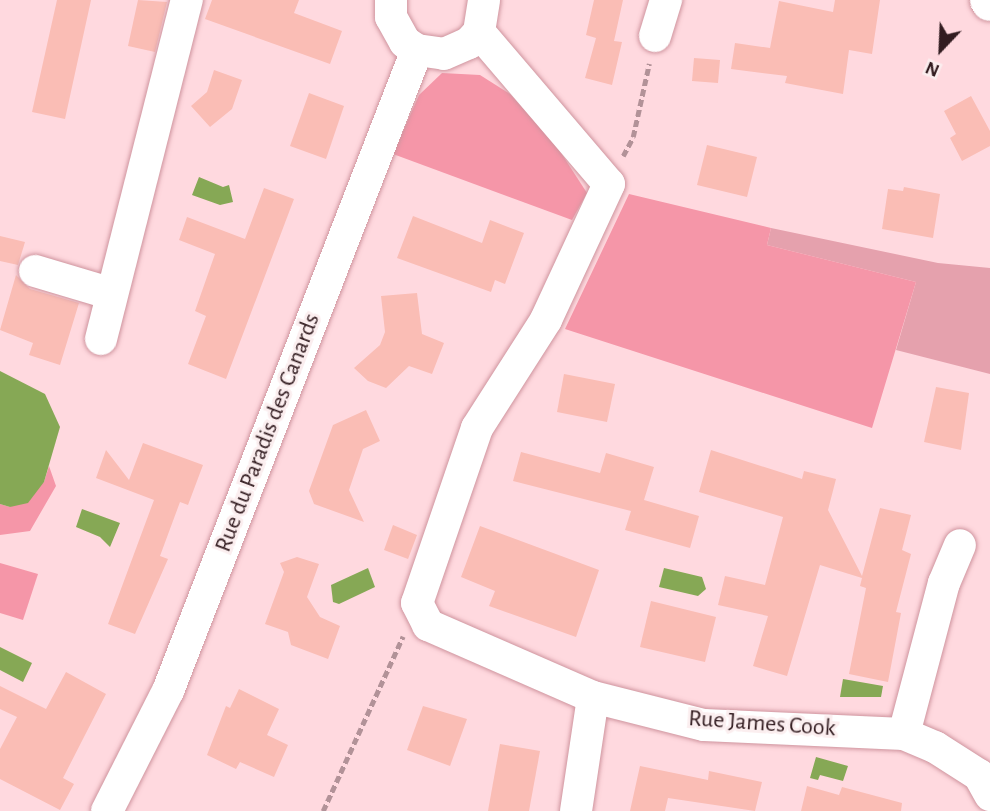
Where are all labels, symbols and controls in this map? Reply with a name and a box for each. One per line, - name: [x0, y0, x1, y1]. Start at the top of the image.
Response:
- north arrow: [906, 14, 976, 84]
- text: N: [923, 57, 942, 80]
- street label: Rue du Paradis des Canards: [209, 310, 327, 556]
- street label: Rue James Cook: [687, 704, 837, 744]

